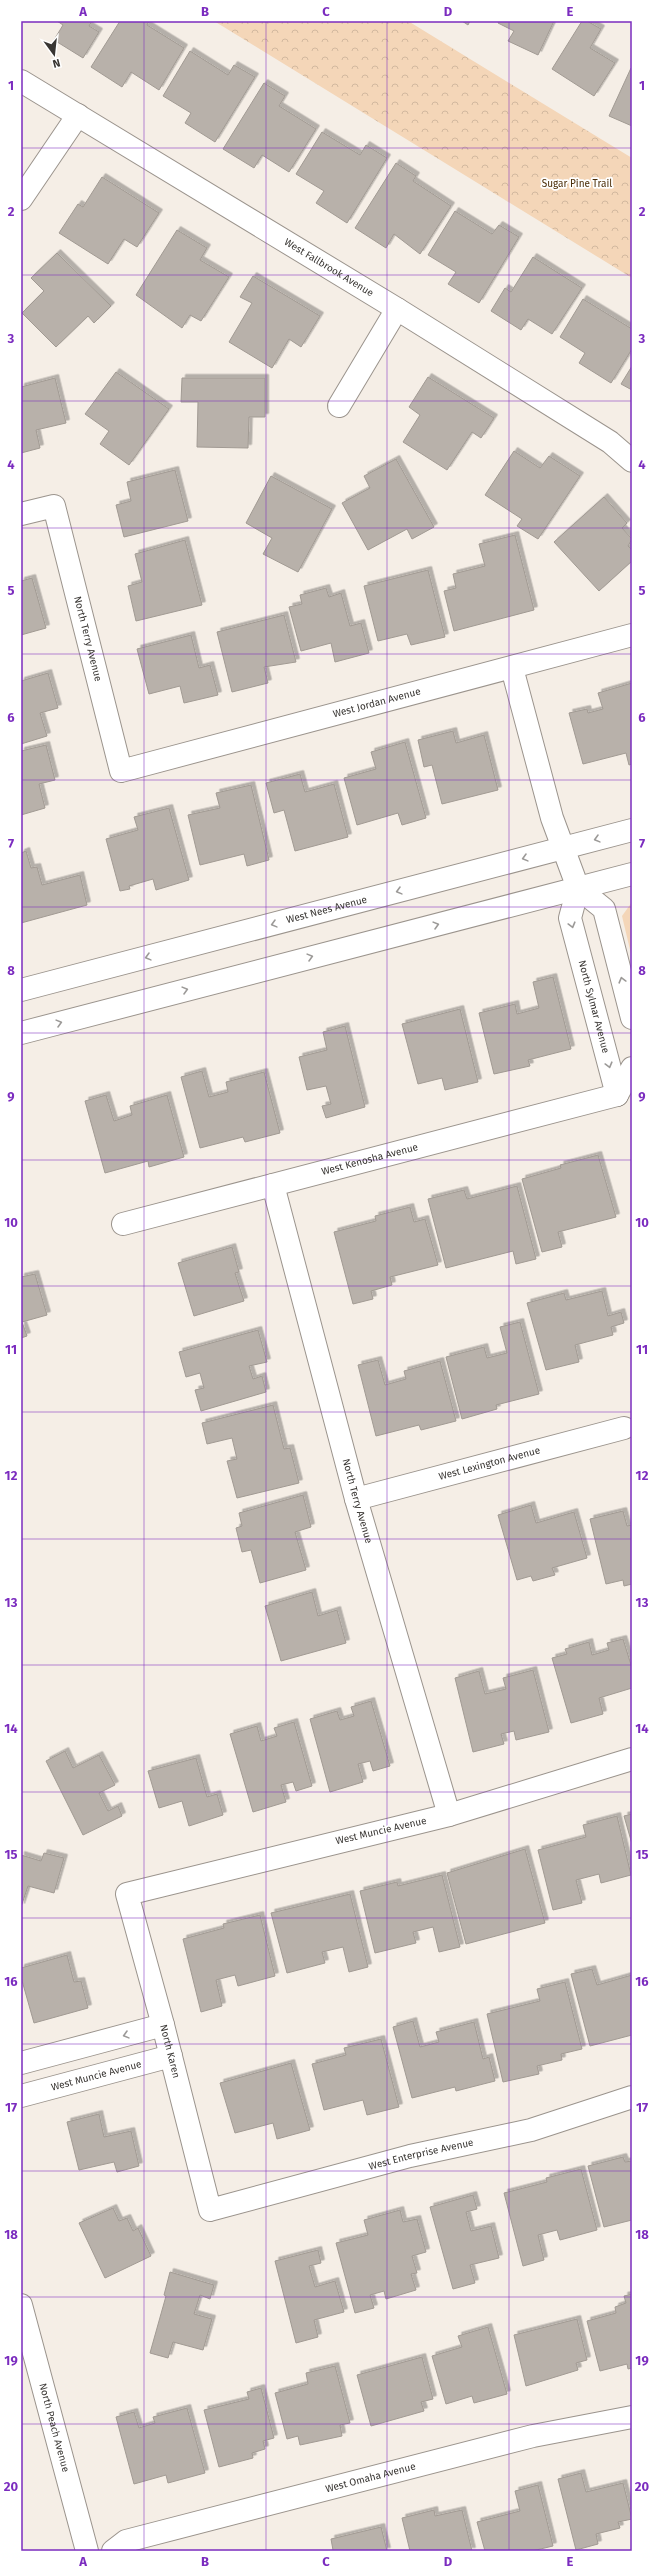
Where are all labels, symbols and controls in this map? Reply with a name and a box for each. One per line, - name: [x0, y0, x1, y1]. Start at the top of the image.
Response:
- text: A: [78, 4, 87, 19]
- text: B: [201, 4, 209, 19]
- text: C: [322, 4, 330, 19]
- text: D: [444, 4, 453, 19]
- text: E: [567, 4, 574, 19]
- north arrow: [34, 34, 74, 74]
- text: N: [51, 56, 62, 70]
- text: 1: [8, 78, 14, 93]
- text: 1: [639, 78, 645, 93]
- park label: Sugar Pine Trail: [542, 178, 612, 190]
- text: 2: [8, 204, 15, 219]
- text: 2: [639, 204, 646, 219]
- street label: West Fallbrook Avenue: [282, 236, 376, 299]
- text: 3: [7, 331, 15, 346]
- text: 3: [638, 331, 646, 346]
- text: 4: [7, 457, 15, 472]
- text: 4: [638, 457, 646, 472]
- text: 5: [8, 583, 15, 598]
- text: 5: [639, 583, 646, 598]
- street label: North Terry Avenue: [71, 595, 104, 683]
- street label: West Jordan Avenue: [332, 686, 422, 720]
- text: 6: [7, 710, 15, 725]
- text: 6: [638, 710, 646, 725]
- one-way arrow: [594, 834, 601, 843]
- text: 7: [8, 836, 14, 851]
- text: 7: [639, 836, 645, 851]
- one-way arrow: [522, 853, 528, 861]
- one-way arrow: [396, 886, 403, 894]
- street label: West Nees Avenue: [285, 894, 368, 926]
- one-way arrow: [270, 919, 277, 927]
- one-way arrow: [433, 921, 439, 929]
- one-way arrow: [568, 922, 576, 929]
- one-way arrow: [145, 952, 151, 960]
- one-way arrow: [307, 954, 314, 962]
- street label: North Sylmar Avenue: [576, 959, 612, 1055]
- text: 8: [7, 963, 15, 978]
- text: 8: [638, 963, 646, 978]
- one-way arrow: [618, 977, 627, 984]
- one-way arrow: [181, 987, 188, 995]
- one-way arrow: [55, 1019, 62, 1028]
- one-way arrow: [604, 1061, 613, 1068]
- text: 9: [7, 1089, 15, 1104]
- text: 9: [638, 1089, 646, 1104]
- street label: West Kenosha Avenue: [320, 1141, 419, 1178]
- text: 10: [4, 1215, 18, 1230]
- text: 10: [635, 1215, 649, 1230]
- text: 11: [5, 1342, 17, 1357]
- text: 11: [636, 1342, 648, 1357]
- street label: West Lexington Avenue: [437, 1444, 541, 1483]
- street label: North Terry Avenue: [340, 1457, 375, 1545]
- text: 12: [5, 1468, 18, 1483]
- text: 12: [636, 1468, 649, 1483]
- text: 13: [5, 1595, 18, 1610]
- text: 13: [636, 1595, 649, 1610]
- text: 14: [4, 1721, 18, 1736]
- text: 14: [635, 1721, 649, 1736]
- street label: West Muncie Avenue: [334, 1815, 428, 1847]
- text: 15: [4, 1847, 18, 1862]
- text: 15: [635, 1847, 649, 1862]
- text: 16: [4, 1974, 18, 1989]
- text: 16: [635, 1974, 649, 1989]
- street label: North Karen: [157, 2023, 182, 2079]
- one-way arrow: [122, 2030, 129, 2039]
- street label: West Muncie Avenue: [50, 2058, 143, 2094]
- text: 17: [5, 2100, 17, 2115]
- text: 17: [636, 2100, 648, 2115]
- street label: West Enterprise Avenue: [367, 2137, 475, 2173]
- text: 18: [4, 2227, 18, 2242]
- text: 18: [635, 2227, 649, 2242]
- text: 19: [4, 2353, 18, 2368]
- text: 19: [635, 2353, 649, 2368]
- street label: North Peach Avenue: [36, 2382, 72, 2473]
- street label: West Omaha Avenue: [324, 2461, 417, 2495]
- text: 20: [4, 2479, 19, 2494]
- text: 20: [635, 2479, 650, 2494]
- text: A: [78, 2554, 87, 2569]
- text: B: [201, 2554, 209, 2569]
- text: C: [322, 2554, 330, 2569]
- text: D: [444, 2554, 453, 2569]
- text: E: [567, 2554, 574, 2569]

